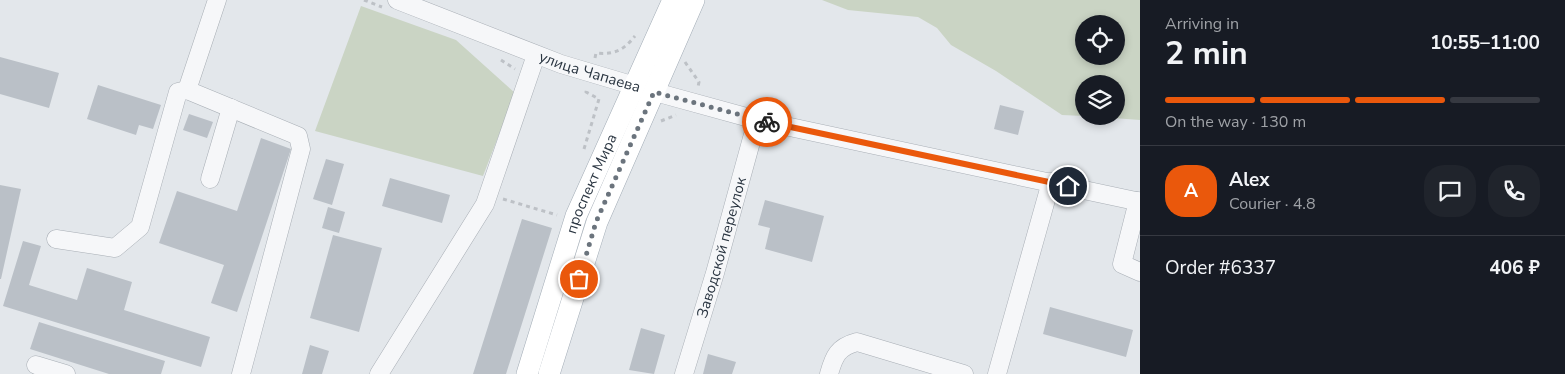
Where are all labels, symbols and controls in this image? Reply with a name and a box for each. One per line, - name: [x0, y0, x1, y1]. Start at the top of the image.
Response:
- text: Arriving in: [1165, 13, 1239, 35]
- map controls: [1075, 15, 1125, 125]
- button: locate: [1075, 15, 1125, 65]
- text: 10:55–11:00: [1430, 30, 1540, 56]
- text: 2 min: [1165, 32, 1248, 75]
- street label: улица Чапаева: [536, 46, 643, 97]
- button: layers: [1075, 75, 1125, 125]
- courier: [742, 97, 792, 147]
- icon: bike: [753, 108, 781, 136]
- text: On the way · 130 m: [1165, 111, 1306, 133]
- street label: проспект Мира: [561, 131, 622, 236]
- pin: [1047, 165, 1089, 207]
- button: chat: [1424, 165, 1476, 217]
- button: phone: [1488, 165, 1540, 217]
- text: Alex: [1229, 167, 1270, 193]
- icon: home: [1054, 172, 1082, 200]
- street label: Заводской переулок: [692, 175, 751, 320]
- text: A: [1184, 178, 1198, 204]
- text: Courier · 4.8: [1229, 193, 1315, 215]
- text: Order #6337: [1165, 255, 1276, 281]
- text: 406 ₽: [1489, 255, 1540, 281]
- pin: [558, 258, 600, 300]
- icon: bag: [565, 265, 593, 293]

